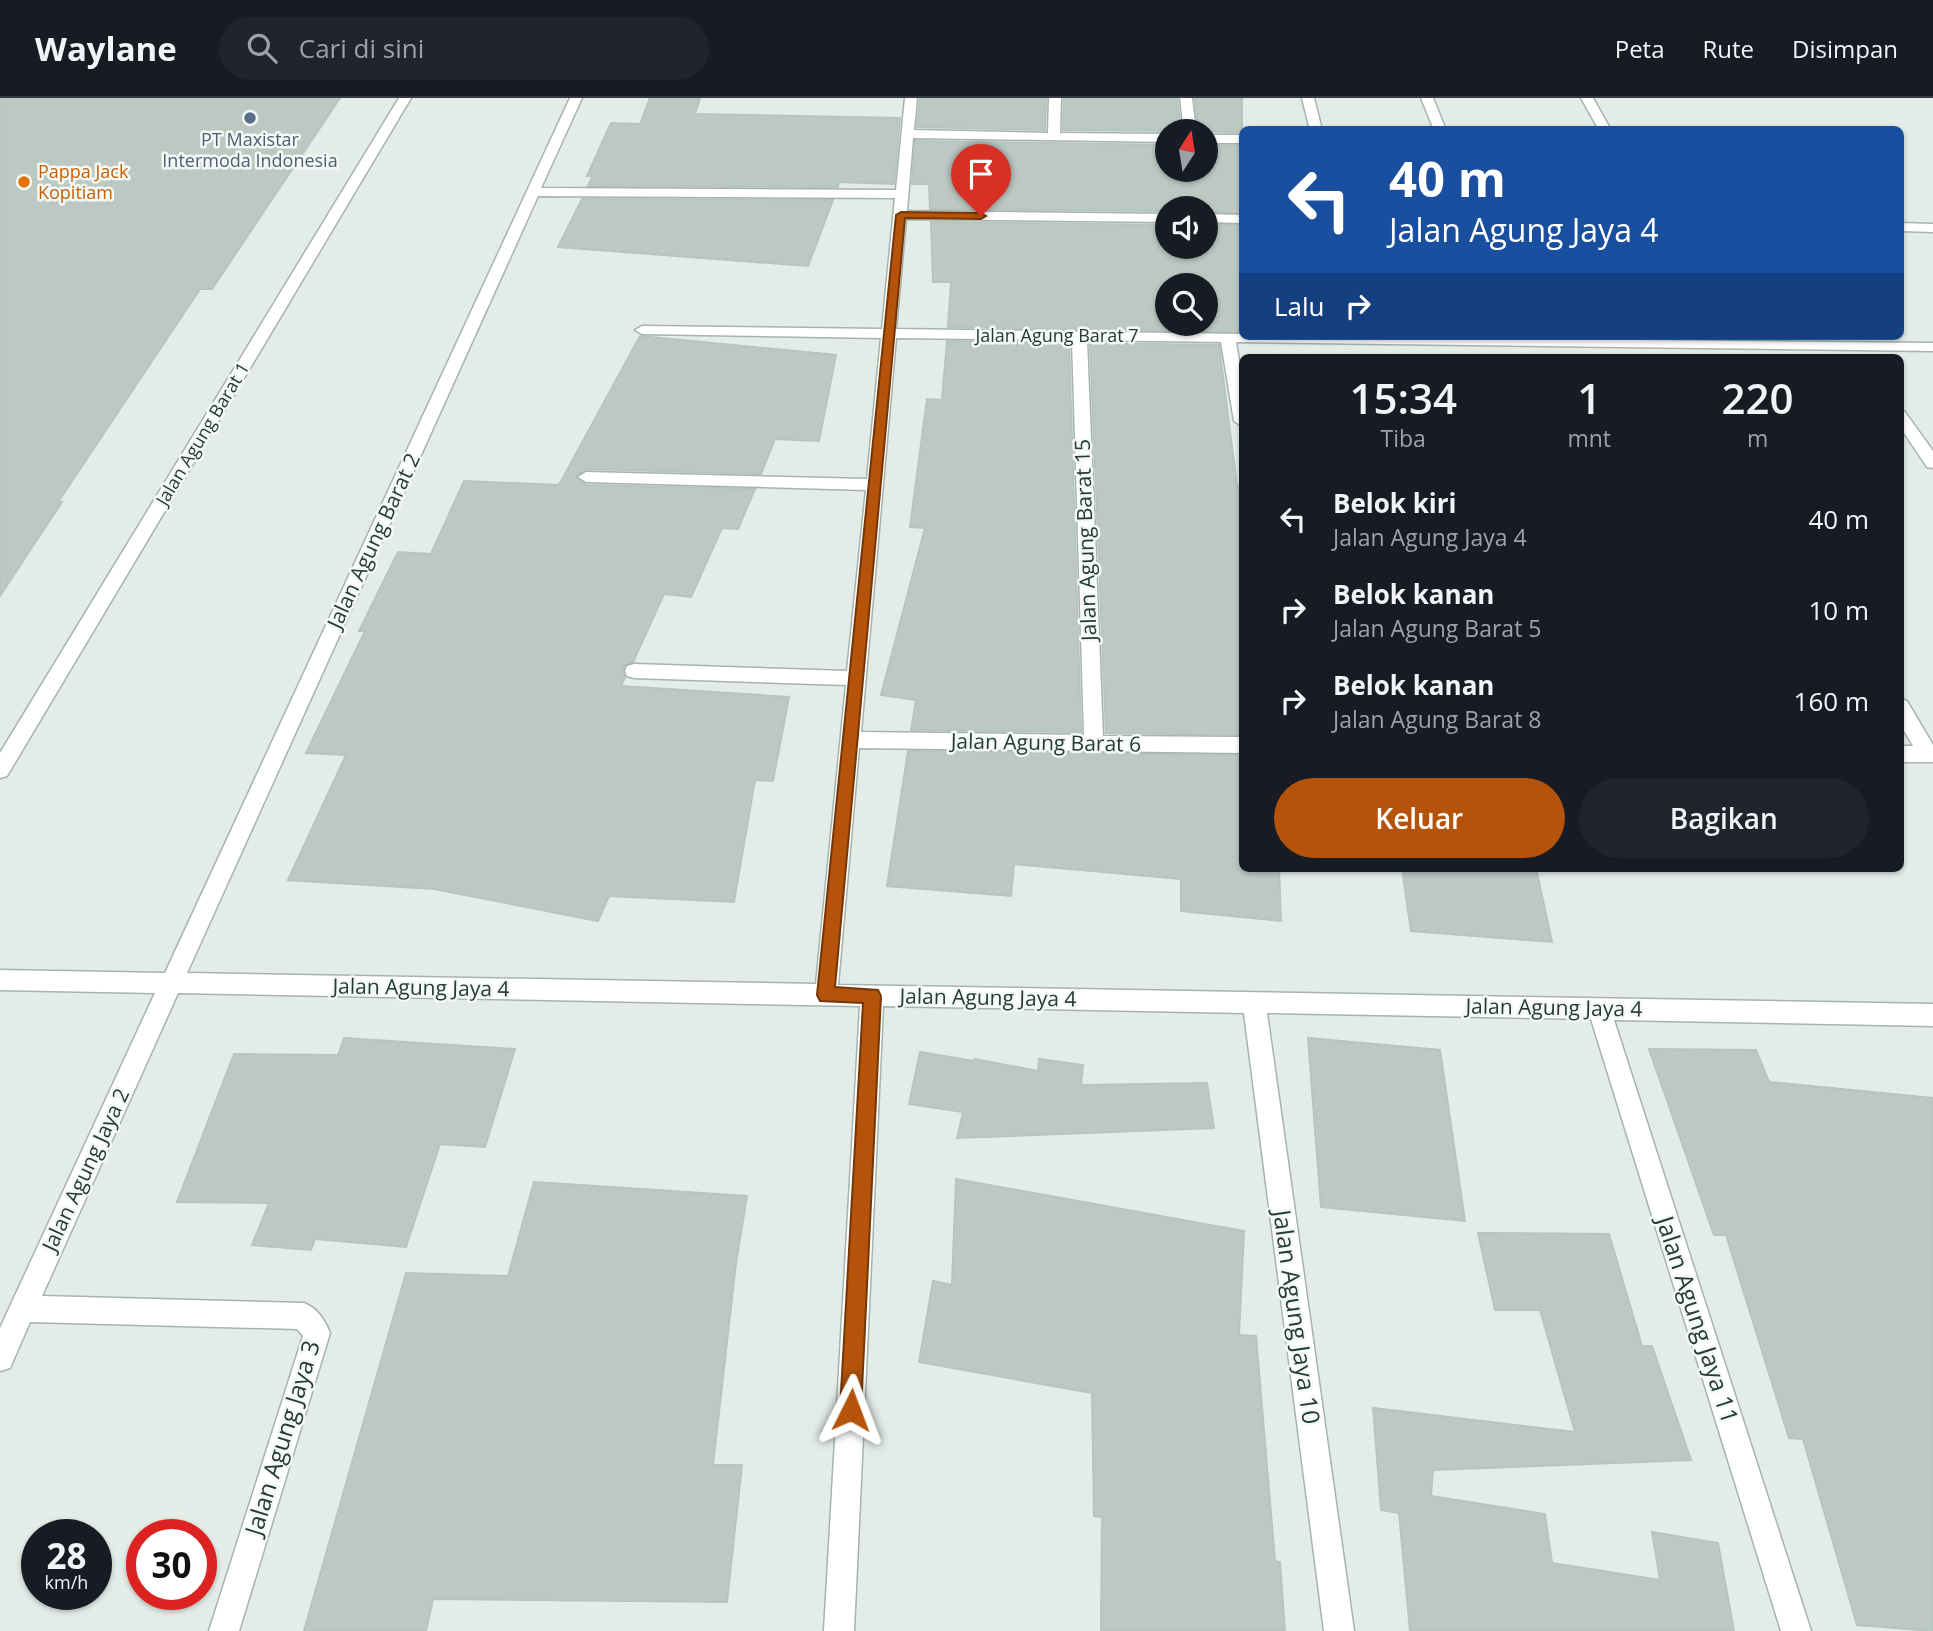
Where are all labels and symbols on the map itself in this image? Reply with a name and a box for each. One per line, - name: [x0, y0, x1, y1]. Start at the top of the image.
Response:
- marker: PT Maxistar Intermoda Indonesia: [242, 110, 258, 126]
- north arrow: [1155, 119, 1218, 182]
- place label: PT Maxistar Intermoda Indonesia: [162, 127, 338, 172]
- pin: [951, 144, 1011, 216]
- place label: Pappa Jack Kopitiam: [38, 159, 129, 204]
- marker: Pappa Jack Kopitiam: [16, 174, 32, 190]
- street label: Jalan Agung Barat 7: [973, 323, 1139, 347]
- street label: Jalan Agung Barat 1: [149, 357, 254, 511]
- street label: Jalan Agung Barat 15: [1067, 438, 1103, 644]
- street label: Jalan Agung Barat 2: [319, 448, 426, 635]
- street label: Jalan Agung Barat 6: [949, 726, 1141, 758]
- street label: Jalan Agung Jaya 4: [330, 971, 510, 1003]
- street label: Jalan Agung Jaya 4: [897, 981, 1077, 1013]
- street label: Jalan Agung Jaya 4: [1463, 991, 1643, 1023]
- street label: Jalan Agung Jaya 2: [34, 1084, 135, 1257]
- street label: Jalan Agung Jaya 10: [1266, 1206, 1329, 1426]
- street label: Jalan Agung Jaya 11: [1649, 1210, 1747, 1427]
- street label: Jalan Agung Jaya 3: [236, 1336, 327, 1541]
- position arrow: [814, 1373, 888, 1447]
- speed limit sign: 30: [126, 1519, 217, 1610]

